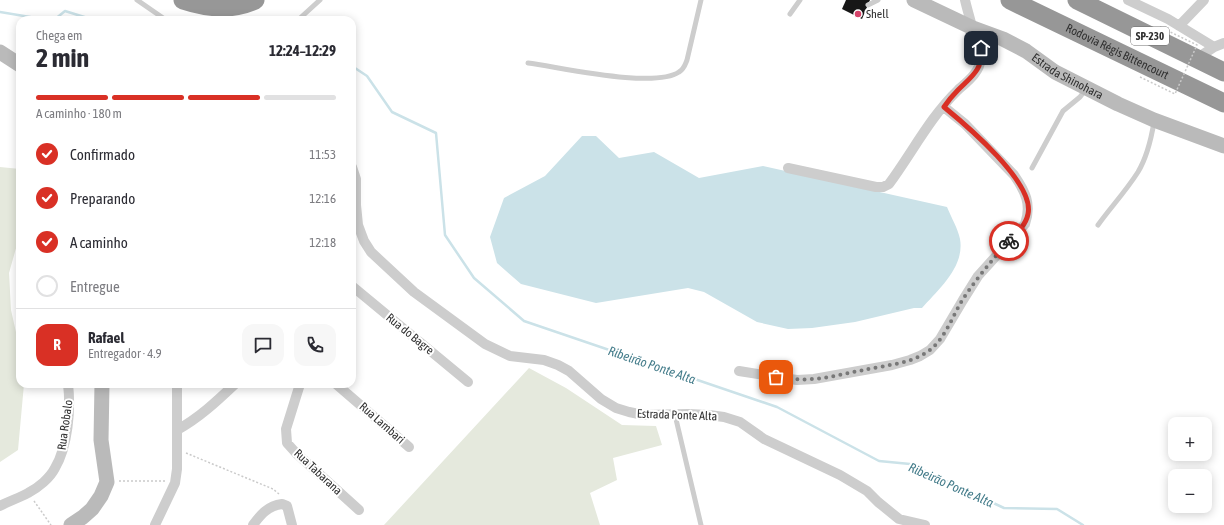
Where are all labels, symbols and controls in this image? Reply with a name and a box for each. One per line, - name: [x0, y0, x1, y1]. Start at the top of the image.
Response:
- place label: Shell: [866, 7, 889, 21]
- marker: Shell: [853, 9, 863, 19]
- street label: Rodovia Régis Bittencourt: [1063, 21, 1171, 83]
- road number: SP-230: [1131, 27, 1169, 45]
- text: Chega em: [36, 28, 82, 43]
- pin: [964, 31, 998, 65]
- icon: home: [970, 37, 992, 59]
- text: 12:24–12:29: [269, 42, 336, 59]
- text: 2 min: [36, 43, 89, 73]
- street label: Estrada Shinohara: [1029, 50, 1105, 102]
- text: A caminho · 180 m: [36, 106, 122, 121]
- icon: check: [36, 143, 58, 165]
- text: Confirmado: [70, 146, 135, 163]
- text: 11:53: [309, 147, 336, 162]
- icon: check: [36, 187, 58, 209]
- text: Preparando: [70, 190, 135, 207]
- text: 12:16: [309, 191, 336, 206]
- courier: [989, 221, 1029, 261]
- icon: bike: [998, 230, 1020, 252]
- icon: check: [36, 231, 58, 253]
- text: A caminho: [70, 234, 128, 251]
- text: 12:18: [309, 235, 336, 250]
- text: Entregue: [70, 278, 120, 295]
- street label: Rua do Bagre: [383, 310, 437, 358]
- button: chat: [242, 324, 284, 366]
- button: phone: [294, 324, 336, 366]
- text: Rafael: [88, 329, 124, 346]
- text: R: [53, 336, 61, 353]
- water label: Ribeirão Ponte Alta: [606, 343, 698, 387]
- text: Entregador · 4.9: [88, 346, 162, 361]
- pin: [759, 360, 793, 394]
- icon: bag: [765, 366, 787, 388]
- street label: Rua Robalo: [55, 399, 76, 451]
- street label: Rua Lambari: [356, 400, 408, 446]
- street label: Estrada Ponte Alta: [637, 407, 717, 423]
- map controls: [1168, 417, 1212, 513]
- button: +: [1168, 417, 1212, 461]
- street label: Rua Tabarana: [291, 446, 345, 498]
- water label: Ribeirão Ponte Alta: [906, 460, 996, 510]
- button: −: [1168, 469, 1212, 513]

